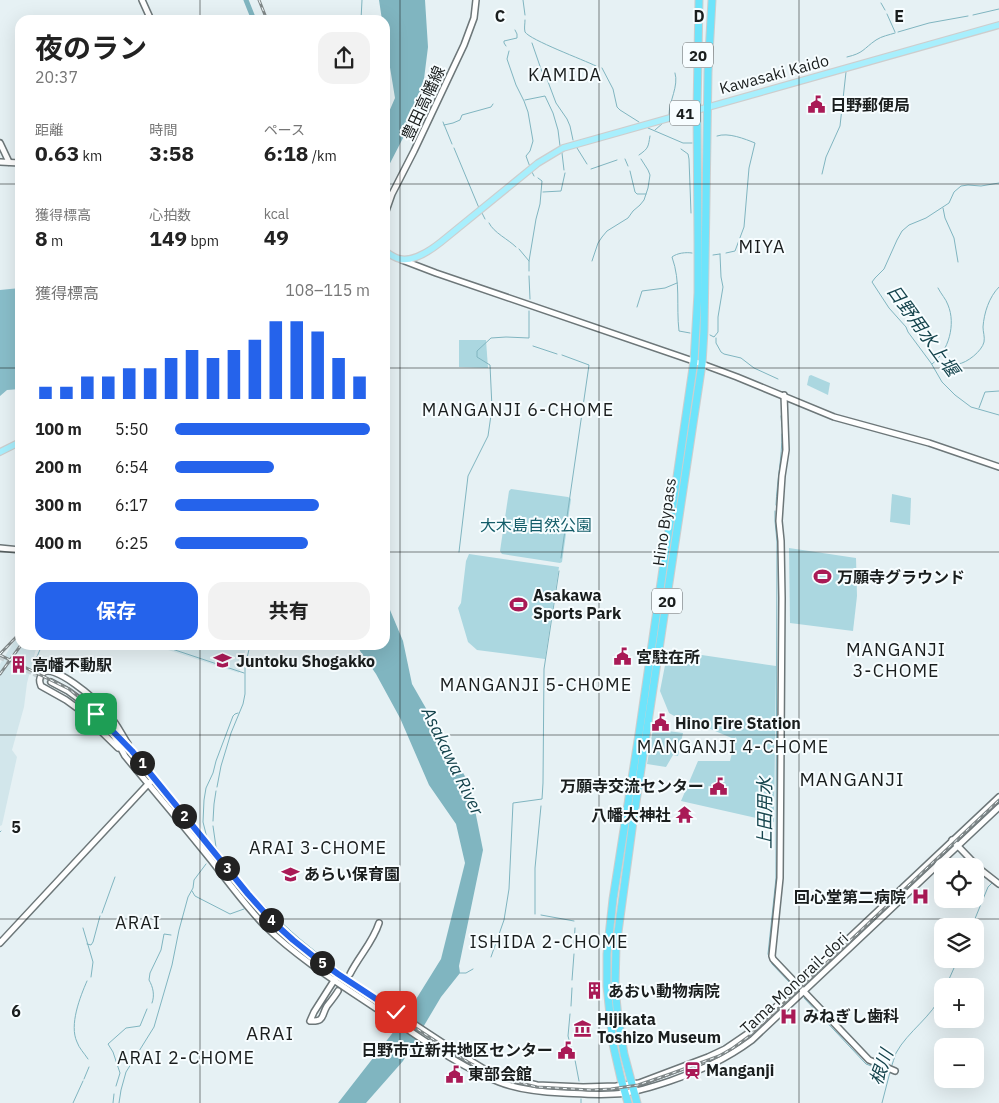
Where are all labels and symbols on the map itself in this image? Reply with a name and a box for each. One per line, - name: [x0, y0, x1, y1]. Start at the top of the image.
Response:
- text: C: [495, 6, 505, 26]
- text: D: [693, 6, 705, 26]
- text: E: [894, 6, 904, 26]
- road number: 20: [683, 42, 713, 68]
- street label: Kawasaki Kaido: [717, 50, 831, 98]
- street label: 豊田高幡線: [397, 63, 449, 143]
- district label: KAMIDA: [528, 63, 602, 86]
- public building icon: 日野郵便局: [806, 95, 826, 115]
- place label: 日野郵便局: [830, 95, 910, 115]
- road number: 41: [670, 100, 700, 126]
- district label: MIYA: [738, 235, 786, 258]
- water label: 日野用水上堰: [882, 280, 966, 383]
- district label: MANGANJI 6-CHOME: [422, 398, 614, 421]
- street label: Hino Bypass: [648, 477, 680, 567]
- park label: 大木島自然公園: [480, 515, 592, 535]
- sports icon: 万願寺グラウンド: [813, 567, 833, 587]
- place label: 万願寺グラウンド: [837, 567, 965, 587]
- place label: Asakawa Sports Park: [533, 585, 622, 623]
- road number: 20: [652, 588, 682, 614]
- sports icon: Asakawa Sports Park: [509, 594, 529, 614]
- district label: MANGANJI 3-CHOME: [846, 638, 946, 682]
- public building icon: 宮駐在所: [612, 647, 632, 667]
- place label: 宮駐在所: [636, 647, 700, 667]
- school or university icon: Juntoku Shogakko: [212, 651, 232, 671]
- place label: Juntoku Shogakko: [236, 651, 375, 671]
- building icon: 高幡不動駅: [8, 655, 28, 675]
- place label: 高幡不動駅: [32, 655, 112, 675]
- district label: MANGANJI 5-CHOME: [440, 673, 632, 696]
- pin: [75, 693, 117, 735]
- water label: Asakawa River: [416, 702, 489, 819]
- public building icon: Hino Fire Station: [651, 713, 671, 733]
- place label: Hino Fire Station: [675, 713, 801, 733]
- district label: MANGANJI 4-CHOME: [637, 735, 829, 758]
- pin: 1: [130, 750, 154, 776]
- district label: MANGANJI: [799, 767, 905, 791]
- water label: 上田用水: [753, 775, 776, 849]
- place label: 万願寺交流センター: [560, 776, 704, 796]
- public building icon: 万願寺交流センター: [708, 776, 728, 796]
- pin: 2: [172, 804, 196, 828]
- place label: 八幡大神社: [591, 805, 671, 825]
- temple icon: 八幡大神社: [675, 805, 695, 825]
- text: 5: [11, 817, 21, 837]
- district label: ARAI 3-CHOME: [249, 836, 387, 859]
- pin: 3: [214, 856, 240, 880]
- school or university icon: あらい保育園: [280, 864, 300, 884]
- place label: あらい保育園: [304, 864, 400, 884]
- place label: 回心堂第二病院: [794, 887, 906, 907]
- hospital icon: 回心堂第二病院: [910, 887, 930, 907]
- pin: 4: [258, 908, 284, 932]
- district label: ARAI: [115, 911, 161, 934]
- street label: Tama Monorail-dori: [736, 928, 852, 1038]
- district label: ISHIDA 2-CHOME: [469, 930, 629, 953]
- pin: 5: [310, 950, 334, 976]
- building icon: あおい動物病院: [584, 981, 604, 1001]
- place label: あおい動物病院: [608, 981, 720, 1001]
- pin: [375, 991, 417, 1033]
- text: 6: [11, 1001, 21, 1021]
- hospital icon: みねぎし歯科: [779, 1006, 799, 1026]
- place label: みねぎし歯科: [803, 1006, 899, 1026]
- place label: Hijikata Toshizo Museum: [597, 1009, 721, 1047]
- museum icon: Hijikata Toshizo Museum: [573, 1018, 593, 1038]
- district label: ARAI: [246, 1021, 294, 1045]
- place label: 日野市立新井地区センター: [361, 1040, 553, 1060]
- public building icon: 日野市立新井地区センター: [557, 1040, 577, 1060]
- water label: 根川: [864, 1044, 899, 1088]
- district label: ARAI 2-CHOME: [117, 1046, 255, 1069]
- station icon: Manganji: [682, 1060, 702, 1080]
- place label: Manganji: [706, 1060, 774, 1080]
- public building icon: 東部会館: [444, 1064, 464, 1084]
- place label: 東部会館: [468, 1064, 532, 1084]

